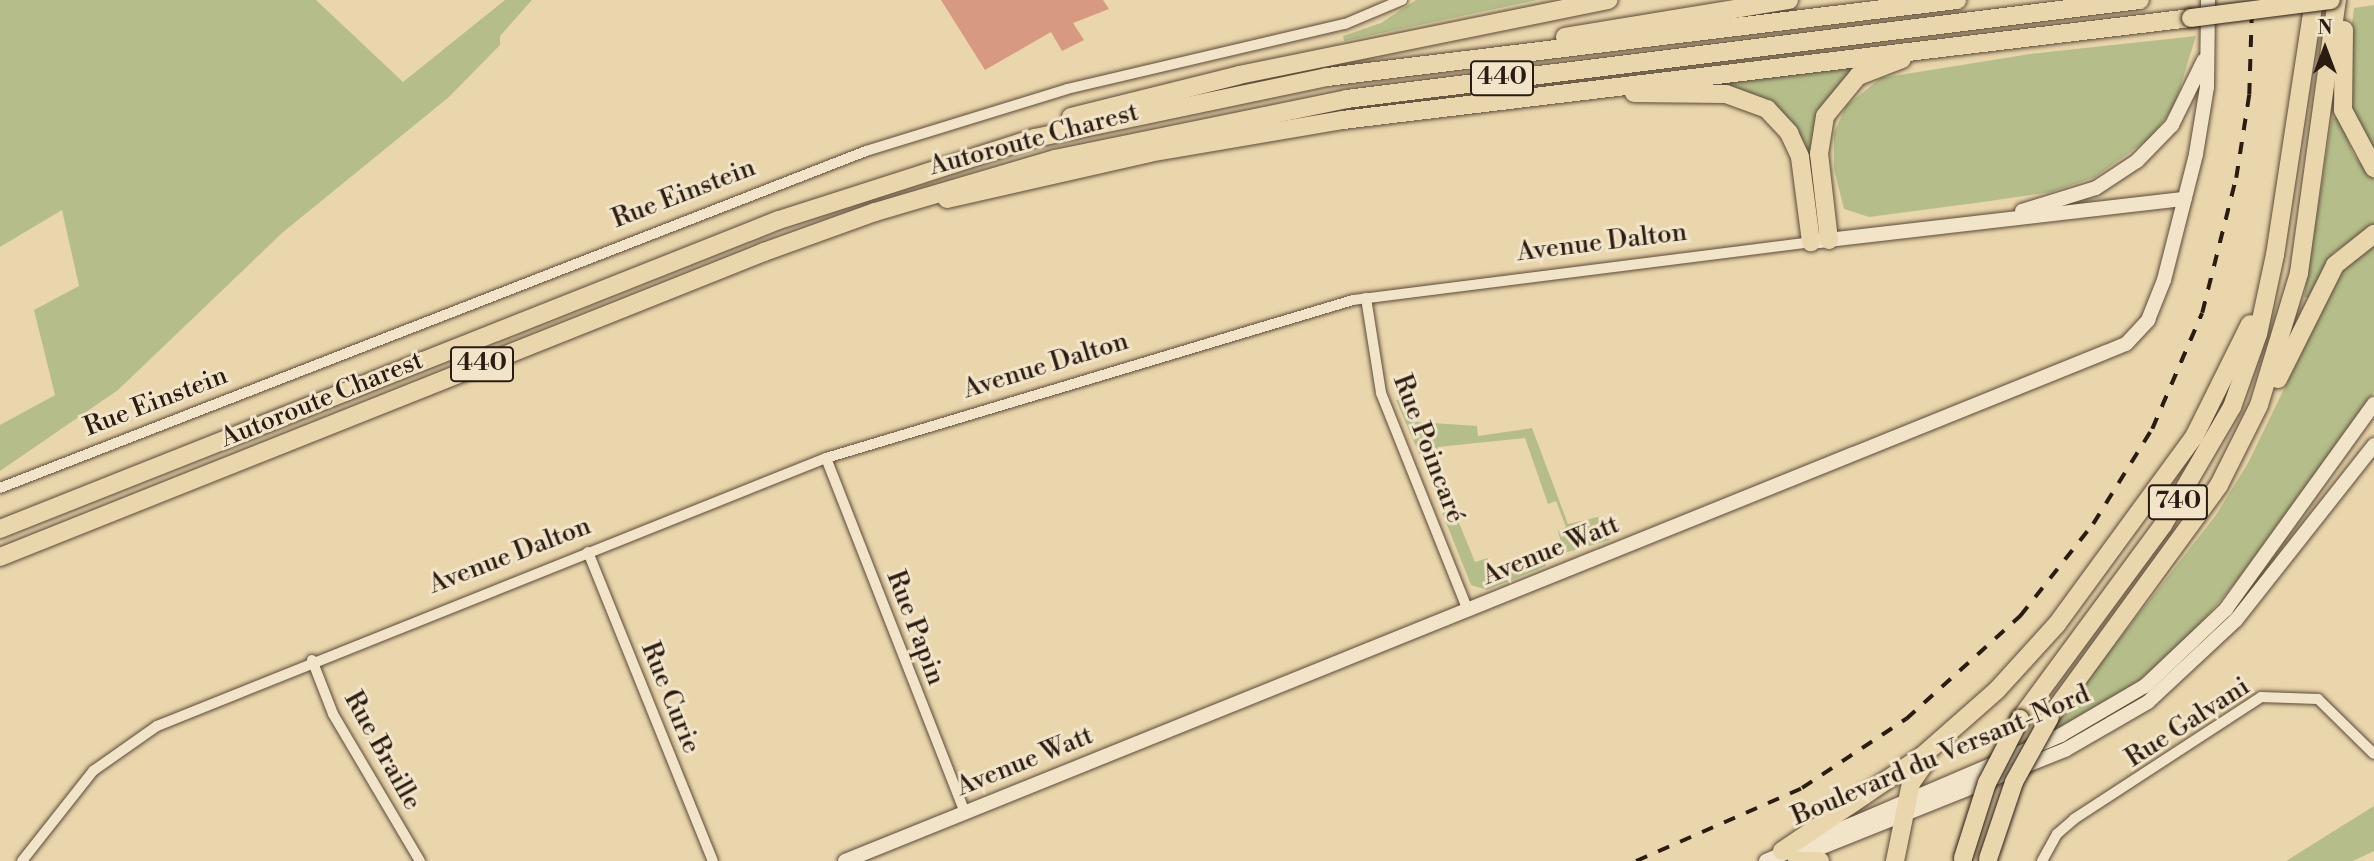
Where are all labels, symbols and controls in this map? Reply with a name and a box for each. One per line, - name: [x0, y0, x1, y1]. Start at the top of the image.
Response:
- north arrow: [2290, 14, 2360, 84]
- text: N: [2317, 16, 2333, 40]
- road number: 440: [1469, 57, 1535, 98]
- street label: Autoroute Charest: [926, 97, 1142, 183]
- street label: Rue Einstein: [608, 152, 760, 236]
- street label: Avenue Dalton: [1515, 217, 1689, 269]
- street label: Avenue Dalton: [960, 326, 1132, 406]
- road number: 440: [449, 344, 515, 384]
- street label: Autoroute Charest: [216, 345, 428, 455]
- street label: Rue Einstein: [80, 360, 232, 444]
- street label: Rue Poincaré: [1385, 370, 1471, 528]
- road number: 740: [2146, 481, 2210, 522]
- street label: Avenue Watt: [1478, 509, 1624, 593]
- street label: Avenue Dalton: [425, 511, 595, 601]
- street label: Rue Papin: [879, 566, 951, 690]
- street label: Rue Curie: [634, 638, 706, 758]
- street label: Rue Galvani: [2120, 671, 2256, 775]
- street label: Boulevard du Versant-Nord: [1788, 679, 2094, 833]
- street label: Rue Braille: [337, 686, 427, 816]
- street label: Avenue Watt: [952, 720, 1098, 804]

